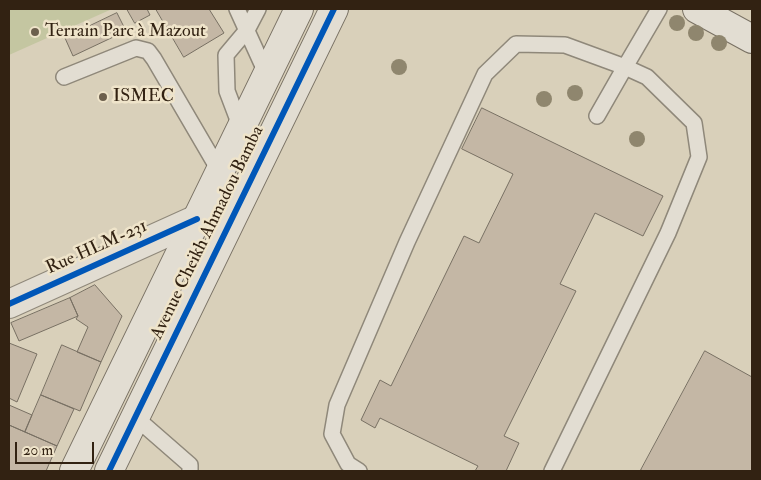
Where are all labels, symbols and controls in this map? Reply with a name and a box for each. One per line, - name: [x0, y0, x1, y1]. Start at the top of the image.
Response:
- place label: Terrain Parc à Mazout: [45, 21, 206, 43]
- marker: Terrain Parc à Mazout: [29, 26, 41, 38]
- place label: ISMEC: [113, 86, 174, 108]
- marker: ISMEC: [97, 91, 109, 103]
- street label: Avenue Cheikh Ahmadou Bamba: [147, 123, 269, 343]
- street label: Rue HLM-231: [43, 216, 151, 280]
- scale bar: [18, 432, 96, 464]
- text: 20 m: [23, 441, 53, 460]

